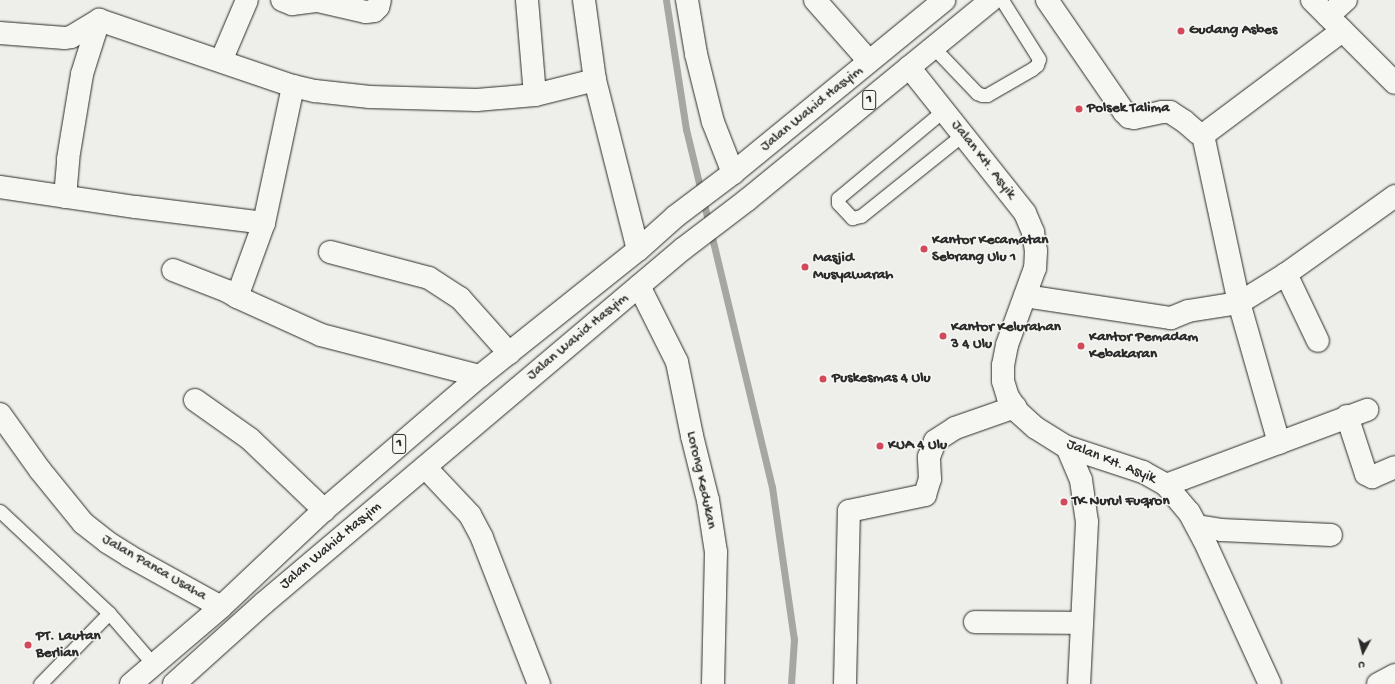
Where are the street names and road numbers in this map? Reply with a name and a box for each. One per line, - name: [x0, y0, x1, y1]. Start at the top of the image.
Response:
- street label: Jalan Wahid Hasyim: [757, 62, 867, 156]
- road number: 1: [862, 88, 876, 112]
- street label: Jalan KH. Asyik: [947, 117, 1019, 203]
- street label: Jalan Wahid Hasyim: [524, 289, 632, 385]
- street label: Lorong Kedukan: [682, 429, 720, 531]
- road number: 1: [392, 432, 406, 456]
- street label: Jalan KH. Asyik: [1063, 436, 1159, 488]
- street label: Jalan Wahid Hasyim: [277, 498, 385, 594]
- street label: Jalan Panca Usaha: [98, 531, 210, 605]

